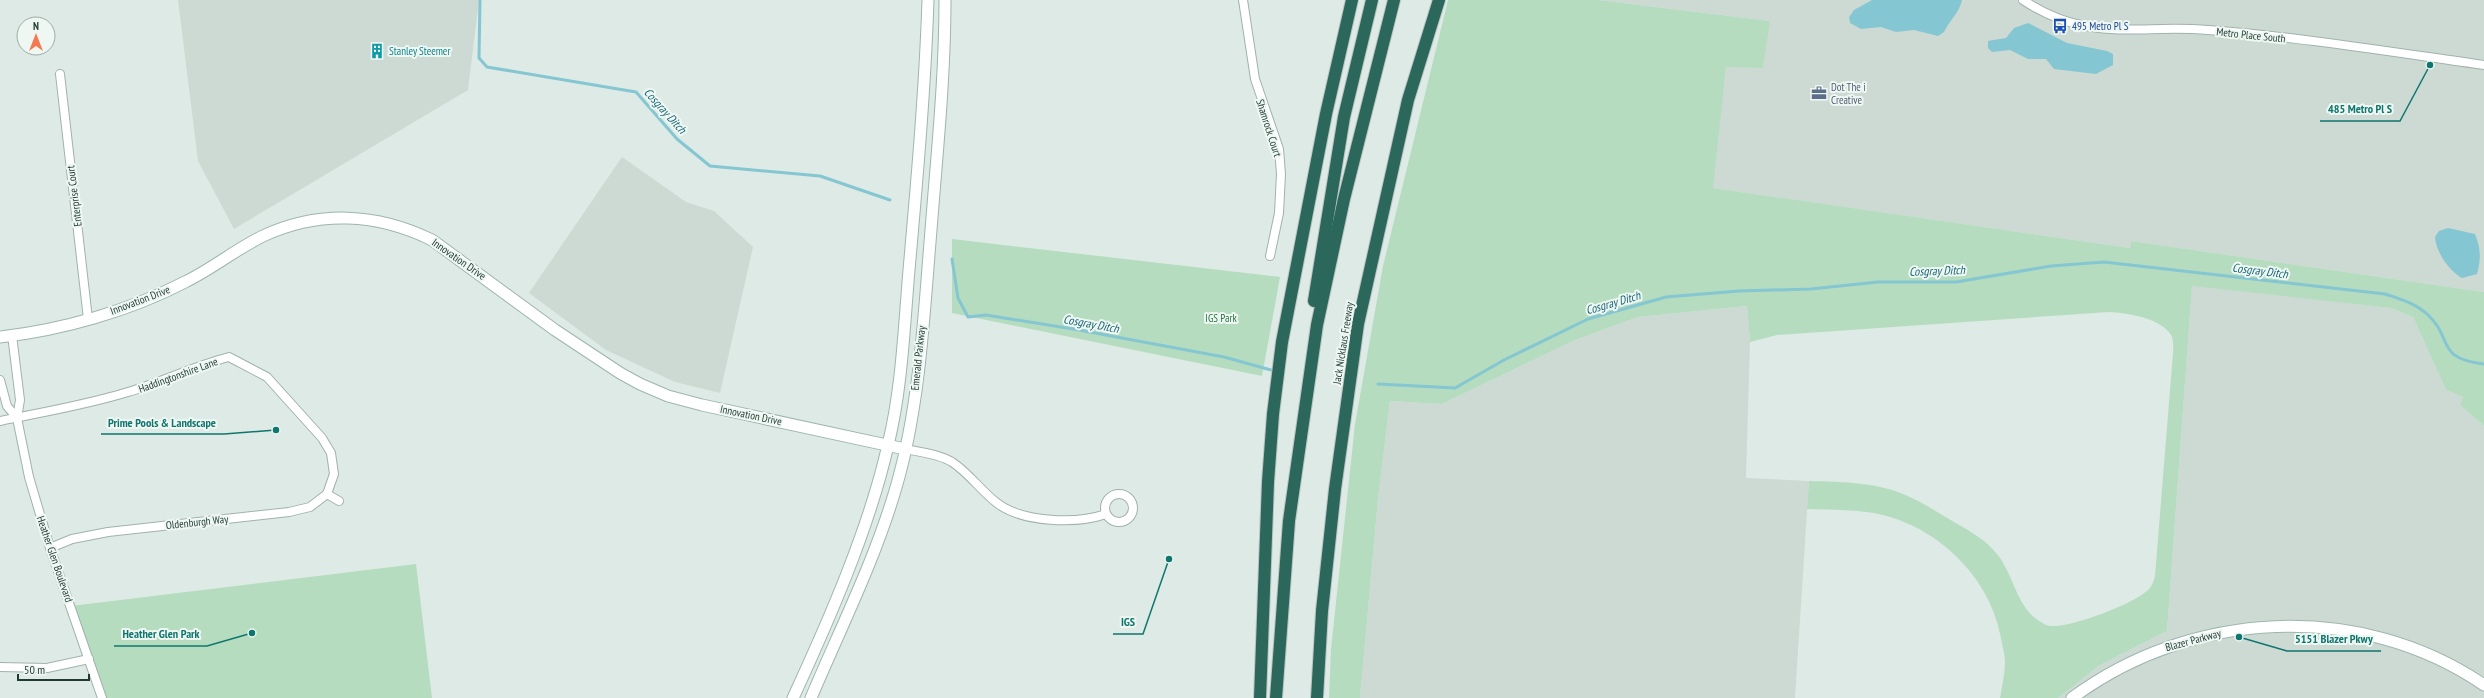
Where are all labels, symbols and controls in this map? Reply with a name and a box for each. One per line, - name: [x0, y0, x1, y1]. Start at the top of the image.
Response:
- north arrow: [16, 16, 56, 56]
- bus stop icon: 495 Metro Pl S: [2051, 17, 2069, 35]
- text: N: [33, 19, 39, 33]
- place label: 495 Metro Pl S: [2072, 19, 2129, 33]
- street label: Metro Place South: [2216, 24, 2286, 46]
- building icon: Stanley Steemer: [368, 42, 386, 60]
- place label: Stanley Steemer: [389, 44, 450, 58]
- place label: Dot The i Creative: [1831, 80, 1866, 107]
- office icon: Dot The i Creative: [1810, 84, 1828, 102]
- water label: Cosgray Ditch: [641, 85, 690, 137]
- street label: Shamrock Court: [1253, 97, 1285, 159]
- callout: 485 Metro Pl S: [2320, 97, 2400, 121]
- text: 485 Metro Pl S: [2328, 101, 2392, 116]
- street label: Enterprise Court: [63, 165, 85, 227]
- street label: Innovation Drive: [429, 235, 489, 283]
- water label: Cosgray Ditch: [2231, 260, 2289, 281]
- water label: Cosgray Ditch: [1909, 262, 1966, 279]
- street label: Innovation Drive: [108, 282, 172, 318]
- water label: Cosgray Ditch: [1584, 287, 1643, 317]
- street label: Jack Nicklaus Freeway: [1329, 300, 1357, 386]
- water label: Cosgray Ditch: [1062, 311, 1121, 336]
- park label: IGS Park: [1205, 311, 1237, 325]
- street label: Emerald Parkway: [908, 324, 928, 391]
- street label: Haddingtonshire Lane: [136, 354, 220, 396]
- street label: Innovation Drive: [719, 402, 784, 428]
- callout: Prime Pools & Landscape: [101, 410, 224, 434]
- text: Prime Pools & Landscape: [108, 415, 216, 430]
- street label: Oldenburgh Way: [165, 512, 230, 532]
- street label: Heather Glen Boulevard: [34, 514, 76, 604]
- callout: IGS: [1113, 610, 1143, 634]
- text: IGS: [1121, 614, 1135, 629]
- callout: Heather Glen Park: [114, 622, 207, 646]
- text: Heather Glen Park: [122, 626, 200, 641]
- street label: Blazer Parkway: [2164, 626, 2223, 654]
- callout: 5151 Blazer Pkwy: [2287, 627, 2381, 651]
- text: 5151 Blazer Pkwy: [2295, 631, 2373, 646]
- scale bar: [18, 656, 89, 682]
- text: 50 m: [24, 662, 45, 677]

